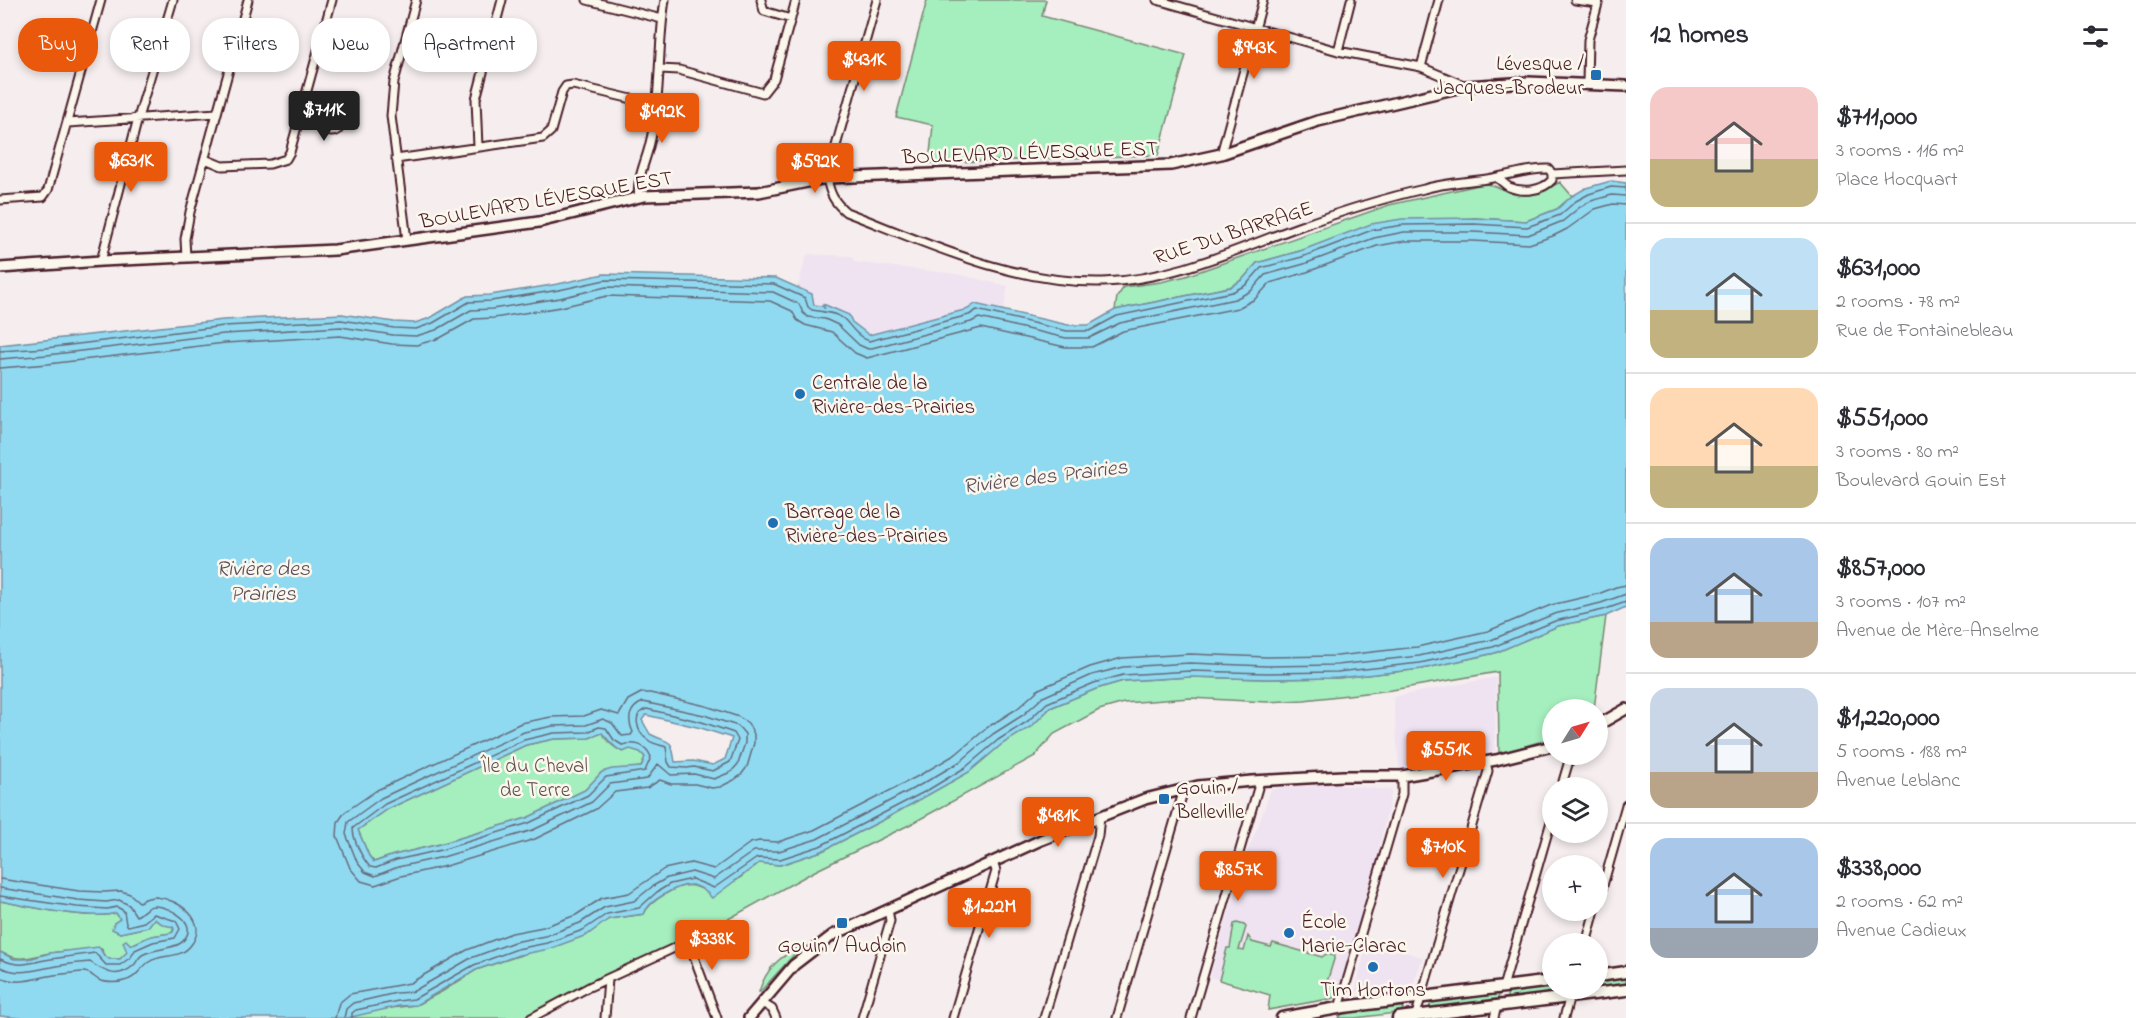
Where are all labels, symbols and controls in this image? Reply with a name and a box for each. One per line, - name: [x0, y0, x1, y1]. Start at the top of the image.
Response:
- text: 12 homes: [1650, 17, 1749, 55]
- chip: Buy: [18, 18, 98, 72]
- chip: Rent: [110, 18, 190, 72]
- chip: Filters: [202, 18, 299, 72]
- chip: New: [311, 18, 390, 72]
- chip: Apartment: [402, 18, 537, 72]
- icon: filters: [2079, 20, 2112, 53]
- pin: $943K: [1212, 29, 1296, 80]
- text: $943K: [1232, 34, 1276, 63]
- pin: $431K: [822, 41, 906, 92]
- text: $431K: [842, 46, 886, 75]
- place label: Lévesque / Jacques-Brodeur: [1433, 50, 1584, 104]
- marker: Lévesque / Jacques-Brodeur: [1589, 68, 1603, 82]
- pin: $711K: [282, 91, 366, 142]
- pin: $492K: [620, 93, 704, 144]
- text: $711K: [303, 96, 345, 125]
- text: $492K: [639, 98, 685, 127]
- text: $711,000: [1836, 99, 1917, 137]
- icon: home: [1698, 111, 1770, 183]
- street label: BOULEVARD LÉVESQUE EST: [900, 135, 1159, 173]
- text: 3 rooms · 116 m²: [1836, 137, 1964, 166]
- pin: $631K: [89, 142, 173, 193]
- pin: $592K: [773, 143, 857, 194]
- text: $631K: [108, 147, 154, 176]
- text: $592K: [790, 148, 840, 177]
- street label: BOULEVARD LÉVESQUE EST: [417, 164, 675, 238]
- text: Place Hocquart: [1836, 166, 1958, 195]
- street label: RUE DU BARRAGE: [1150, 194, 1317, 274]
- text: $631,000: [1836, 250, 1920, 288]
- icon: home: [1698, 262, 1770, 334]
- text: 2 rooms · 78 m²: [1836, 288, 1960, 317]
- text: Rue de Fontainebleau: [1836, 317, 2013, 346]
- place label: Centrale de la Rivière-des-Prairies: [812, 369, 975, 423]
- marker: Centrale de la Rivière-des-Prairies: [793, 387, 807, 401]
- text: $551,000: [1836, 400, 1928, 438]
- icon: home: [1698, 412, 1770, 484]
- text: 3 rooms · 80 m²: [1836, 438, 1959, 467]
- water label: Rivière des Prairies: [961, 452, 1130, 504]
- text: Boulevard Gouin Est: [1836, 467, 2006, 496]
- place label: Barrage de la Rivière-des-Prairies: [784, 498, 948, 552]
- marker: Barrage de la Rivière-des-Prairies: [766, 516, 780, 530]
- text: $857,000: [1836, 550, 1925, 588]
- water label: Rivière des Prairies: [216, 554, 311, 611]
- icon: home: [1698, 562, 1770, 634]
- text: 3 rooms · 107 m²: [1836, 588, 1966, 617]
- text: Avenue de Mère-Anselme: [1836, 617, 2039, 646]
- north arrow: [1542, 699, 1608, 765]
- map controls: [1542, 699, 1608, 999]
- text: $1,220,000: [1836, 700, 1940, 738]
- icon: home: [1698, 712, 1770, 784]
- pin: $551K: [1404, 731, 1488, 782]
- text: $551K: [1420, 736, 1472, 765]
- text: 5 rooms · 188 m²: [1836, 738, 1967, 767]
- park label: Île du Cheval de Terre: [480, 752, 588, 806]
- text: Avenue Leblanc: [1836, 767, 1960, 796]
- place label: Gouin / Belleville: [1175, 774, 1245, 828]
- button: layers: [1542, 777, 1608, 843]
- marker: Gouin / Belleville: [1157, 792, 1171, 806]
- pin: $481K: [1016, 797, 1100, 848]
- text: $481K: [1036, 802, 1080, 831]
- pin: $710K: [1401, 828, 1485, 879]
- text: $710K: [1420, 833, 1466, 862]
- text: $338,000: [1836, 850, 1921, 888]
- pin: $857K: [1196, 851, 1280, 902]
- button: +: [1542, 855, 1608, 921]
- text: $857K: [1214, 856, 1262, 885]
- icon: home: [1698, 862, 1770, 934]
- pin: $1.22M: [940, 888, 1038, 939]
- text: 2 rooms · 62 m²: [1836, 888, 1963, 917]
- text: $1.22M: [962, 893, 1016, 922]
- place label: École Marie-Clarac: [1301, 908, 1407, 962]
- marker: Gouin / Audoin: [835, 916, 849, 930]
- text: Avenue Cadieux: [1836, 917, 1967, 946]
- pin: $338K: [670, 920, 754, 971]
- text: $338K: [689, 925, 735, 954]
- marker: École Marie-Clarac: [1282, 926, 1296, 940]
- place label: Gouin / Audoin: [778, 932, 906, 962]
- button: −: [1542, 933, 1608, 999]
- marker: Tim Hortons: [1366, 960, 1380, 974]
- place label: Tim Hortons: [1320, 976, 1426, 1006]

